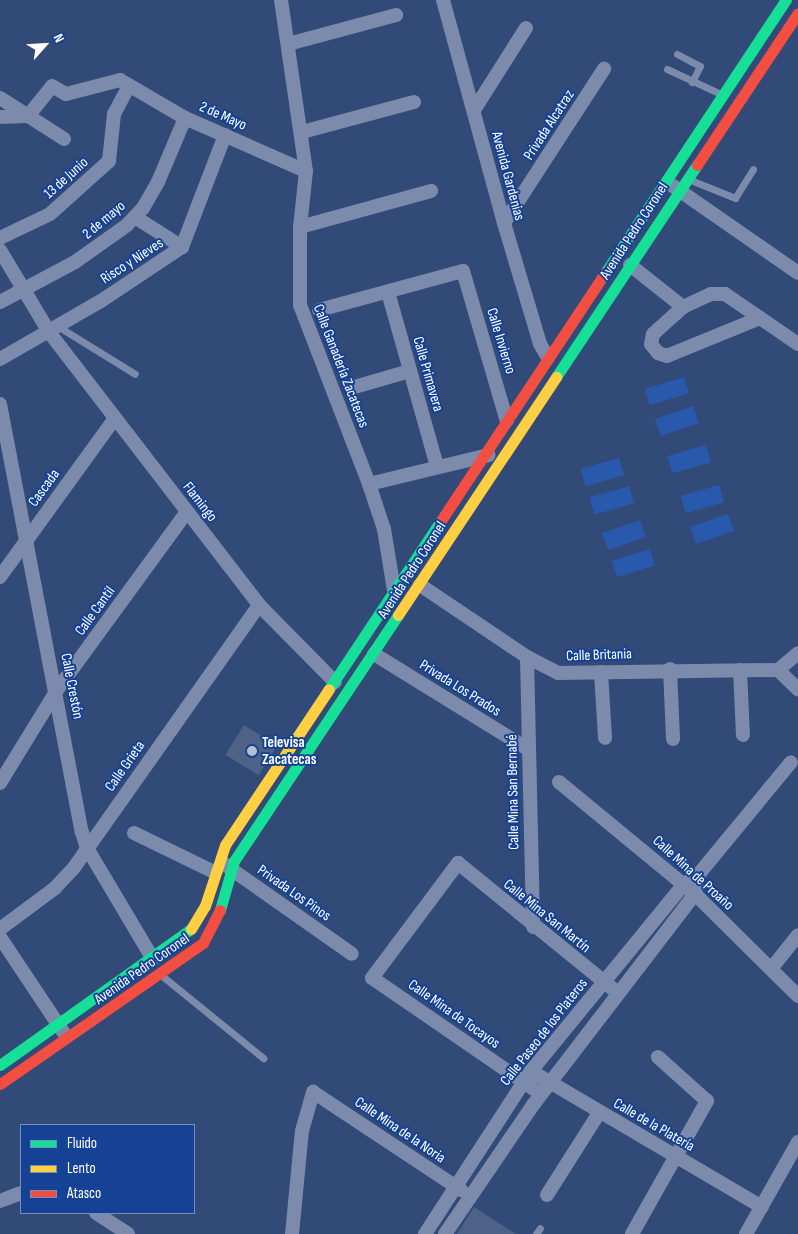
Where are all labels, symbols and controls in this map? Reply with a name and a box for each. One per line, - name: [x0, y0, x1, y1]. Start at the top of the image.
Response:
- north arrow: [20, 20, 70, 70]
- text: N: [50, 31, 68, 45]
- street label: Privada Alcatraz: [520, 87, 578, 163]
- street label: 2 de Mayo: [197, 98, 249, 134]
- street label: Avenida Gardenias: [487, 129, 529, 223]
- street label: 13 de Junio: [40, 153, 92, 203]
- street label: Avenida Pedro Coronel: [596, 179, 672, 283]
- street label: 2 de mayo: [79, 197, 129, 243]
- street label: Risco y Nieves: [97, 234, 167, 288]
- street label: Calle Ganadería Zacatecas: [309, 302, 373, 430]
- street label: Calle Invierno: [482, 306, 520, 376]
- street label: Calle Primavera: [409, 334, 447, 414]
- street label: Cascada: [24, 466, 64, 510]
- street label: Flamingo: [179, 479, 221, 525]
- street label: Avenida Pedro Coronel: [374, 518, 450, 622]
- street label: Calle Cantil: [71, 583, 119, 639]
- street label: Calle Britania: [566, 645, 632, 665]
- street label: Calle Crestón: [57, 652, 87, 720]
- street label: Privada Los Prados: [416, 656, 504, 720]
- place label: Televisa Zacatecas: [262, 733, 316, 768]
- street label: Calle Mina San Bernabé: [503, 734, 523, 850]
- street label: Calle Grieta: [101, 737, 149, 795]
- marker: Televisa Zacatecas: [246, 745, 258, 757]
- street label: Calle Mina de Proaño: [649, 832, 737, 914]
- street label: Privada Los Pinos: [254, 861, 334, 925]
- street label: Calle Mina San Martín: [500, 875, 594, 957]
- street label: Avenida Pedro Coronel: [91, 930, 193, 1008]
- street label: Calle Paseo de los Plateros: [497, 975, 591, 1089]
- street label: Calle Mina de Tocayos: [405, 976, 503, 1052]
- street label: Calle Mina de la Noria: [351, 1093, 449, 1167]
- street label: Calle de la Platería: [610, 1095, 698, 1155]
- legend: [20, 1124, 195, 1214]
- text: Fluido: [67, 1134, 97, 1153]
- text: Lento: [67, 1159, 96, 1178]
- text: Atasco: [67, 1184, 101, 1203]

